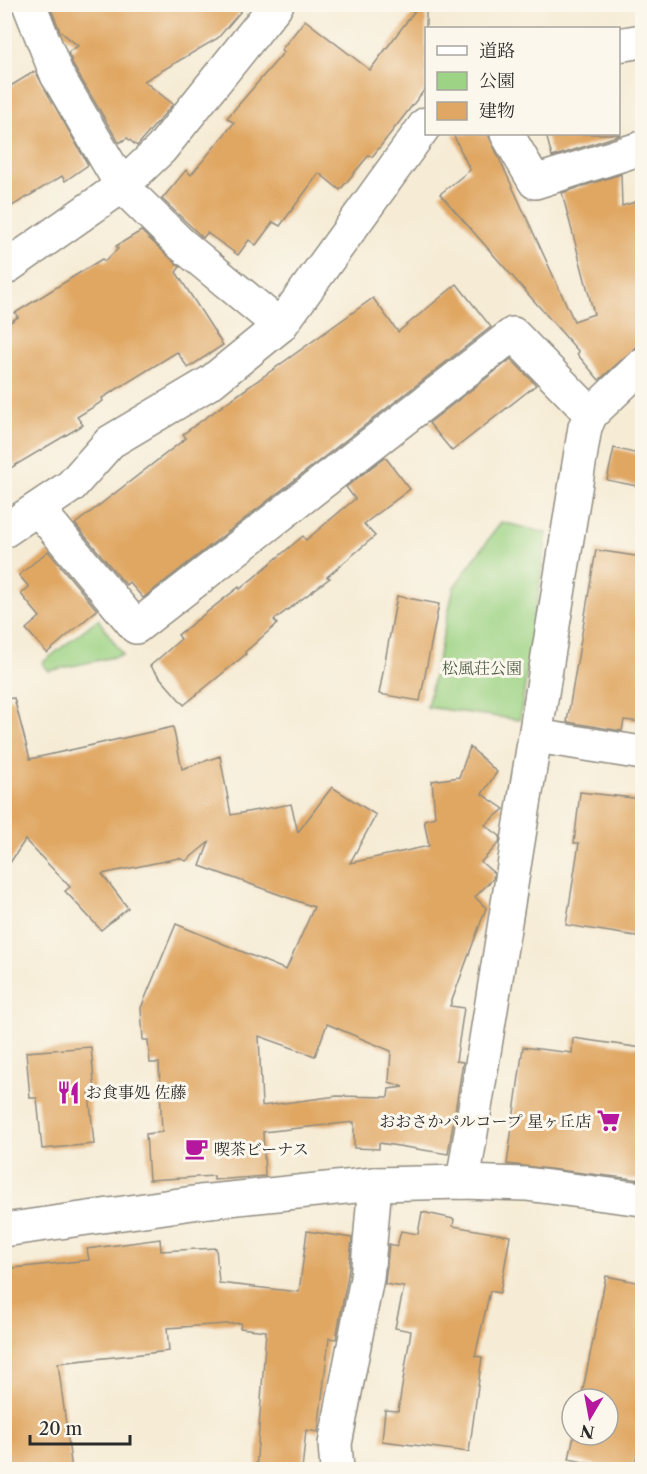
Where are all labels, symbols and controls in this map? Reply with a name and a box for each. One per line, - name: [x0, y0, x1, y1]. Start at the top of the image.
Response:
- legend: [425, 27, 620, 135]
- text: 道路: [479, 40, 515, 62]
- text: 公園: [479, 70, 515, 92]
- text: 建物: [479, 100, 515, 122]
- park label: 松風荘公園: [442, 658, 522, 678]
- restaurant icon: お食事処 佐藤: [55, 1079, 81, 1105]
- place label: お食事処 佐藤: [86, 1082, 186, 1102]
- supermarket icon: おおさかパルコープ 星ヶ丘店: [596, 1108, 622, 1134]
- place label: おおさかパルコープ 星ヶ丘店: [380, 1111, 591, 1131]
- cafe icon: 喫茶ビーナス: [183, 1136, 209, 1162]
- place label: 喫茶ビーナス: [214, 1139, 309, 1159]
- north arrow: [560, 1387, 620, 1447]
- scale bar: [30, 1408, 130, 1446]
- text: 20 m: [39, 1418, 83, 1440]
- text: N: [579, 1421, 596, 1443]

